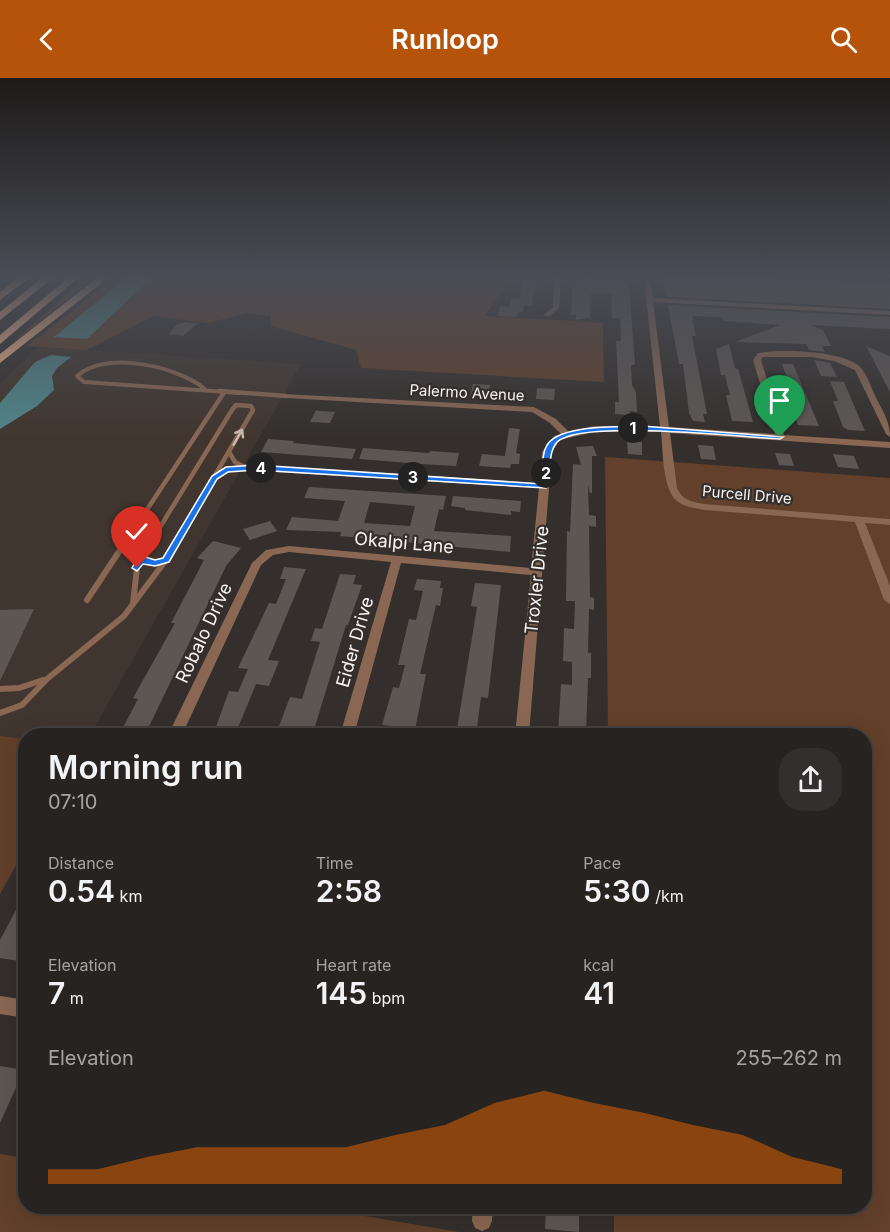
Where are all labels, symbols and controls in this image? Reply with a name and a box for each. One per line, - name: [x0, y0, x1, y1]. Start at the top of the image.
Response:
- icon: back: [30, 23, 63, 56]
- text: Runloop: [391, 23, 499, 56]
- icon: search: [827, 23, 860, 56]
- pin: [754, 375, 805, 437]
- street label: Palermo Avenue: [409, 380, 525, 405]
- icon: arrive: [763, 384, 796, 417]
- pin: 1: [618, 413, 648, 443]
- text: 1: [630, 418, 636, 438]
- one-way arrow: [232, 429, 244, 446]
- pin: 4: [246, 453, 276, 483]
- text: 4: [256, 458, 266, 478]
- pin: 2: [531, 458, 561, 488]
- pin: 3: [398, 462, 428, 492]
- text: 2: [541, 463, 551, 483]
- text: 3: [408, 467, 418, 487]
- street label: Purcell Drive: [701, 481, 793, 508]
- pin: [111, 506, 162, 568]
- icon: check: [120, 515, 153, 548]
- street label: Troxler Drive: [520, 525, 553, 635]
- street label: Okalpi Lane: [353, 528, 455, 557]
- street label: Robalo Drive: [171, 579, 236, 686]
- street label: Eider Drive: [332, 594, 377, 690]
- text: Morning run: [48, 747, 243, 787]
- button: share: [779, 748, 842, 811]
- text: 07:10: [48, 790, 97, 814]
- text: Distance: [48, 853, 114, 873]
- text: Time: [316, 853, 353, 873]
- text: Pace: [583, 853, 621, 873]
- text: 0.54: [48, 873, 115, 909]
- text: 2:58: [316, 873, 382, 909]
- text: 5:30: [583, 873, 651, 909]
- text: km: [115, 886, 142, 906]
- text: /km: [651, 886, 684, 906]
- text: Elevation: [48, 955, 117, 975]
- text: Heart rate: [316, 955, 391, 975]
- text: kcal: [583, 955, 614, 975]
- text: 7: [48, 975, 65, 1011]
- text: 145: [316, 975, 367, 1011]
- text: 41: [583, 975, 615, 1011]
- text: m: [65, 988, 84, 1008]
- text: bpm: [367, 988, 405, 1008]
- text: Elevation: [48, 1046, 134, 1070]
- text: 255–262 m: [736, 1046, 842, 1070]

